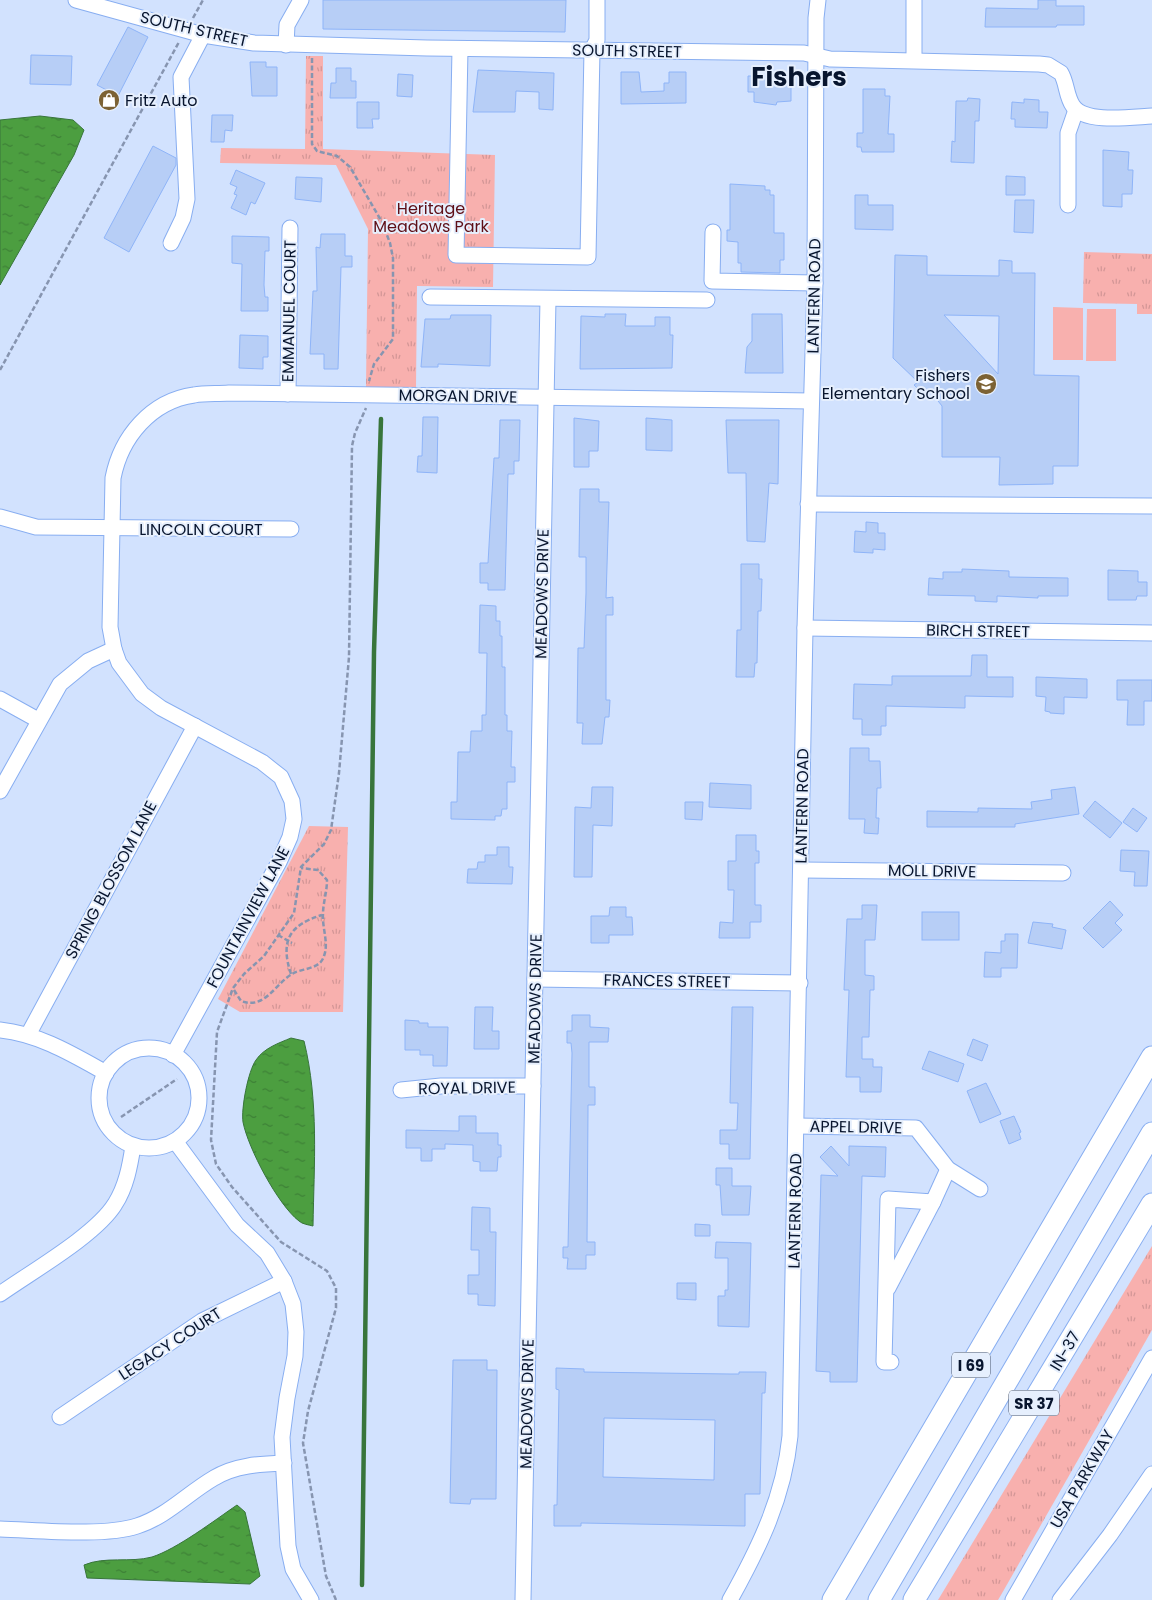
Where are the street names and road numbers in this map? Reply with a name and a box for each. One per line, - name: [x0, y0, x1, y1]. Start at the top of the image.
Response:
- street label: SOUTH STREET: [138, 5, 250, 53]
- street label: SOUTH STREET: [572, 39, 682, 63]
- street label: LANTERN ROAD: [801, 238, 827, 354]
- street label: EMMANUEL COURT: [276, 239, 302, 382]
- street label: MORGAN DRIVE: [398, 383, 518, 409]
- street label: LINCOLN COURT: [139, 518, 263, 541]
- street label: MEADOWS DRIVE: [529, 529, 555, 659]
- street label: BIRCH STREET: [926, 619, 1031, 643]
- street label: LANTERN ROAD: [789, 748, 815, 864]
- street label: SPRING BLOSSOM LANE: [59, 797, 163, 963]
- street label: FOUNTAINVIEW LANE: [201, 842, 295, 992]
- street label: MOLL DRIVE: [888, 859, 976, 883]
- street label: MEADOWS DRIVE: [522, 934, 548, 1064]
- street label: FRANCES STREET: [603, 968, 731, 994]
- street label: ROYAL DRIVE: [418, 1076, 516, 1100]
- street label: APPEL DRIVE: [809, 1115, 903, 1139]
- street label: LANTERN ROAD: [782, 1153, 808, 1269]
- street label: LEGACY COURT: [114, 1302, 226, 1386]
- street label: IN-37: [1044, 1327, 1086, 1375]
- street label: MEADOWS DRIVE: [514, 1339, 540, 1469]
- road number: I 69: [952, 1352, 990, 1378]
- road number: SR 37: [1009, 1390, 1059, 1416]
- street label: USA PARKWAY: [1044, 1425, 1120, 1533]

